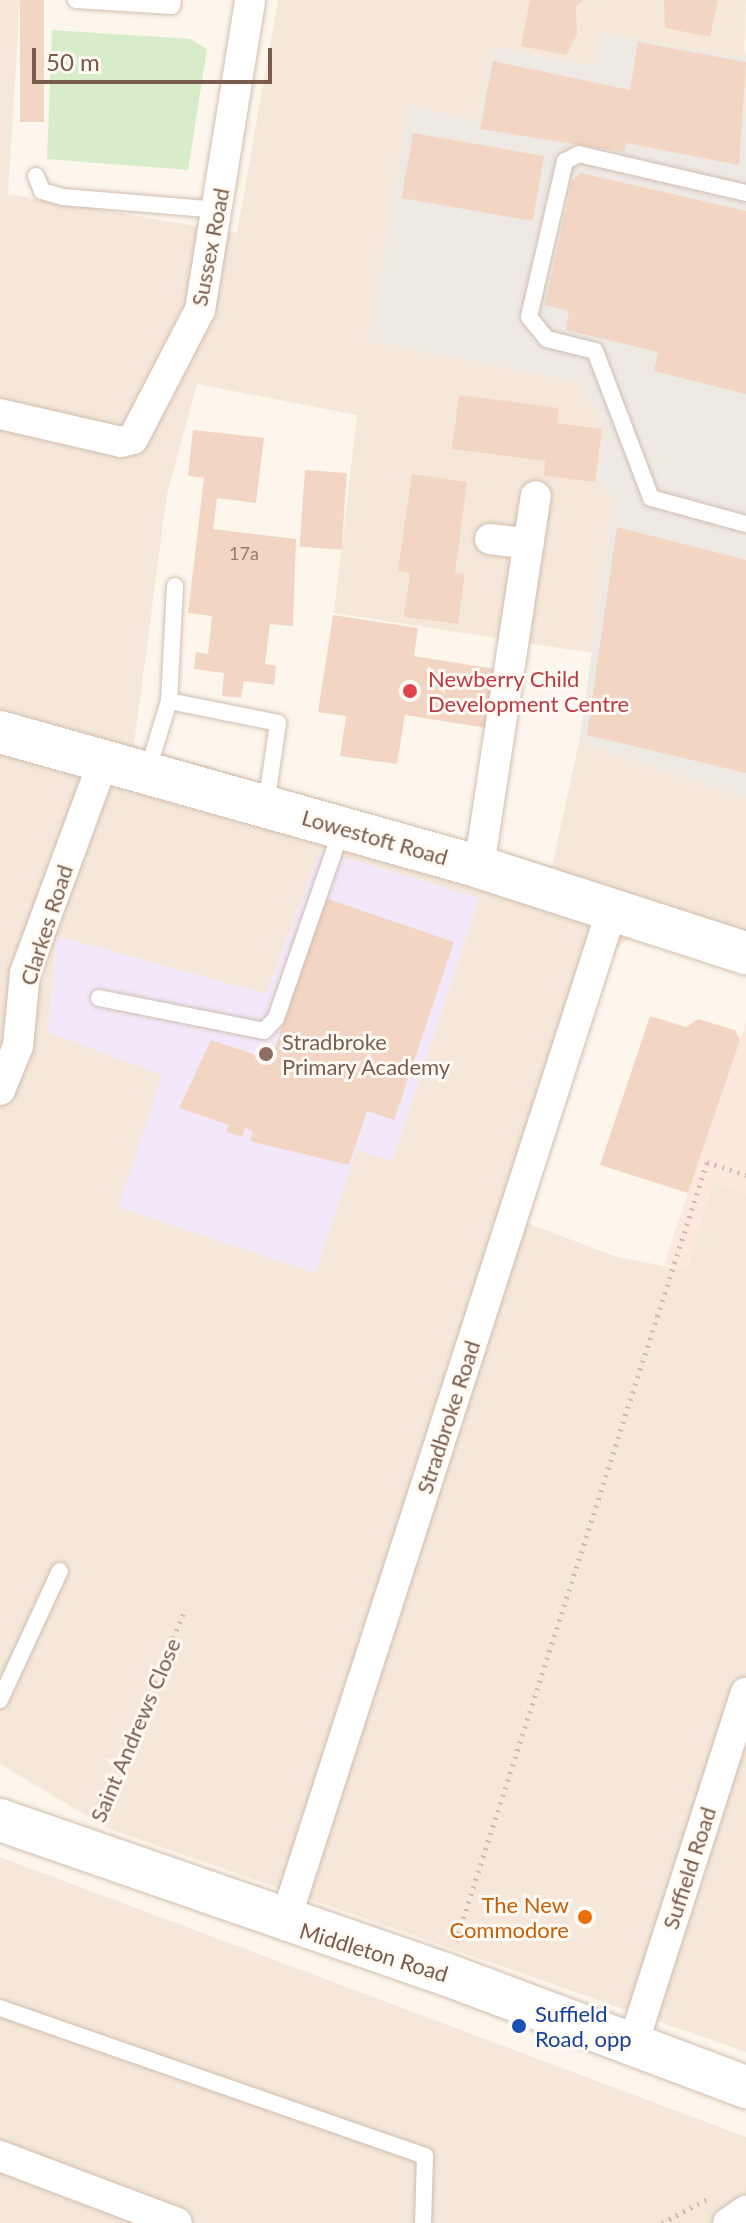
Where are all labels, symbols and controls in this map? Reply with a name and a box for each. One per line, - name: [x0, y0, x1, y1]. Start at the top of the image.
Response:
- scale bar: [36, 32, 276, 82]
- text: 50 m: [46, 47, 100, 76]
- street label: Sussex Road: [186, 186, 234, 308]
- house number: 17a: [229, 542, 259, 564]
- place label: Newberry Child Development Centre: [428, 665, 629, 716]
- marker: Newberry Child Development Centre: [399, 680, 421, 702]
- street label: Lowestoft Road: [299, 804, 451, 870]
- street label: Clarkes Road: [14, 862, 78, 988]
- place label: Stradbroke Primary Academy: [282, 1028, 451, 1080]
- marker: Stradbroke Primary Academy: [257, 1045, 275, 1063]
- street label: Stradbroke Road: [411, 1337, 485, 1497]
- street label: Saint Andrews Close: [84, 1634, 186, 1826]
- street label: Suffield Road: [657, 1803, 721, 1933]
- place label: The New Commodore: [449, 1891, 569, 1942]
- marker: The New Commodore: [576, 1908, 594, 1926]
- street label: Middleton Road: [297, 1917, 451, 1987]
- place label: Suffield Road, opp: [535, 2000, 632, 2052]
- marker: Suffield Road, opp: [510, 2017, 528, 2035]

